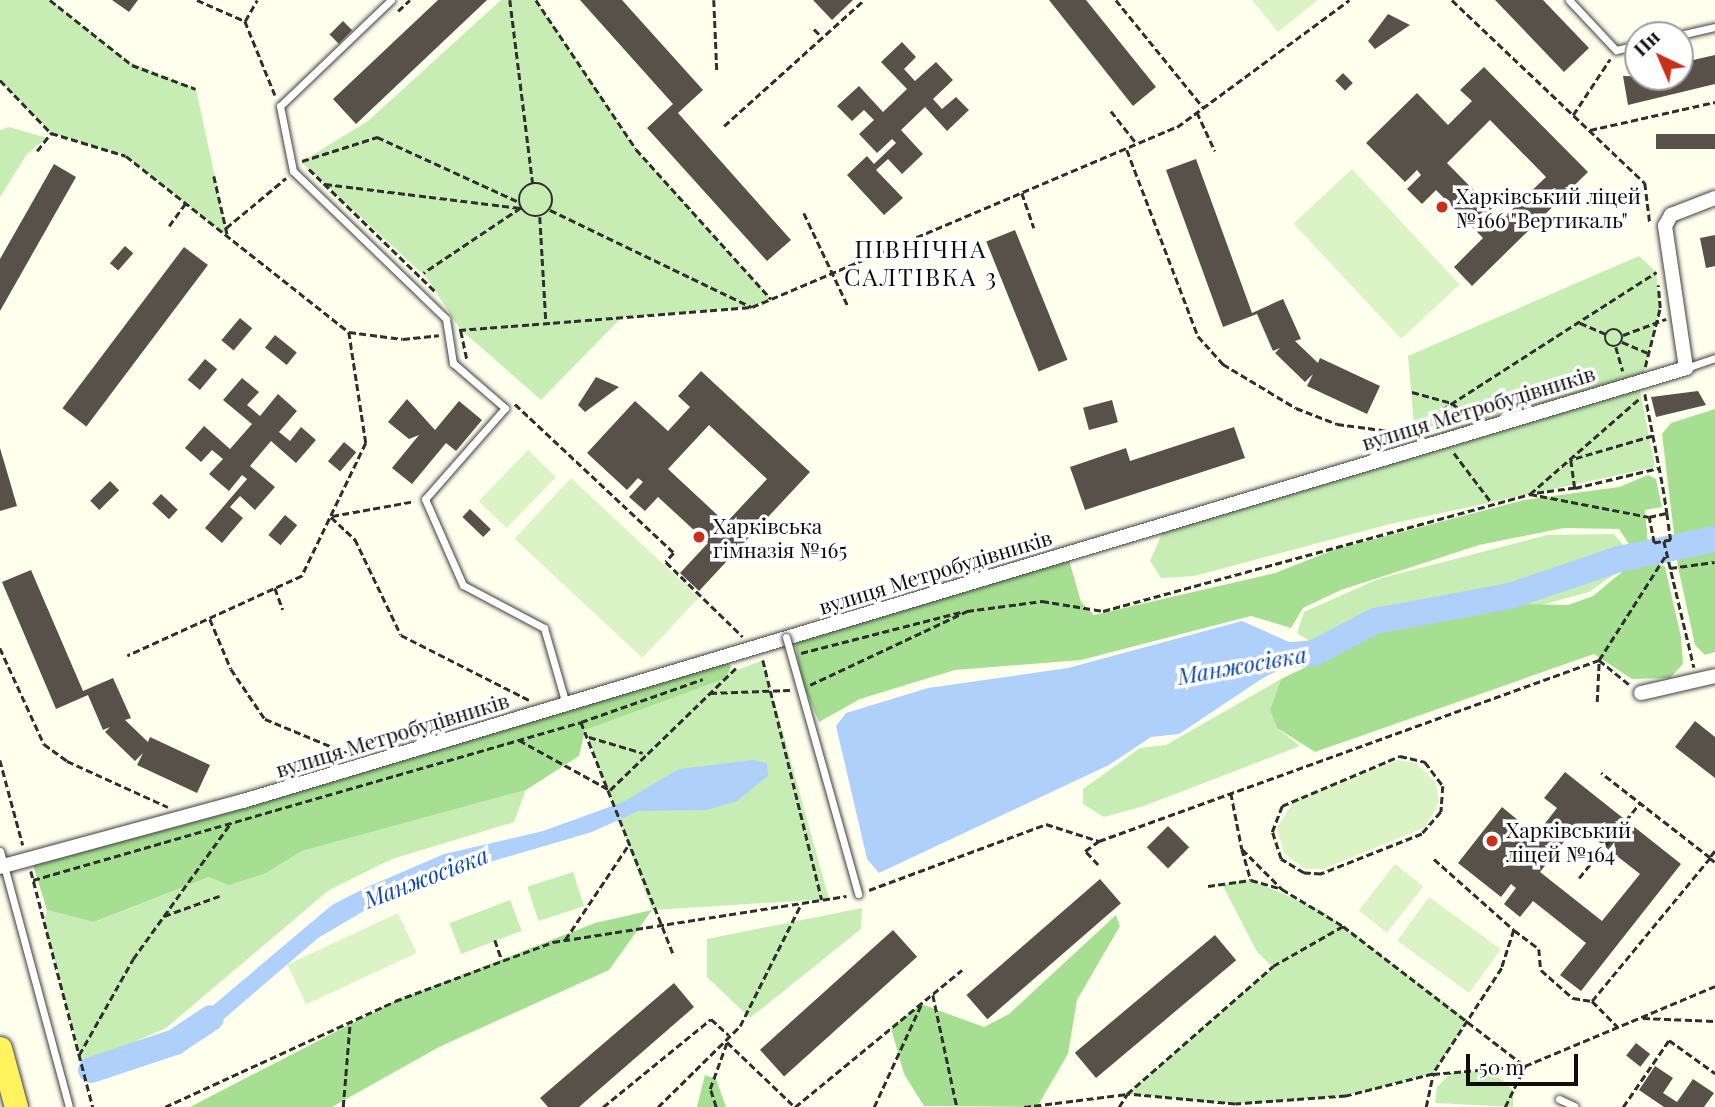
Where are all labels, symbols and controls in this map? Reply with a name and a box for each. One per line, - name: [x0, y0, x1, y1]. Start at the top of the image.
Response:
- north arrow: [1624, 21, 1694, 91]
- text: Пн: [1627, 23, 1665, 61]
- place label: Харківський ліцей №166 "Вертикаль": [1456, 182, 1641, 232]
- marker: Харківський ліцей №166 "Вертикаль": [1434, 199, 1450, 215]
- district label: ПІВНІЧНА САЛТІВКА 3: [845, 235, 997, 291]
- street label: вулиця Метробудівників: [1358, 360, 1598, 454]
- place label: Харківська гімназія №165: [713, 512, 847, 562]
- street label: вулиця Метробудівників: [815, 524, 1055, 618]
- marker: Харківська гімназія №165: [691, 529, 707, 545]
- water label: Манжосівка: [1175, 640, 1309, 690]
- street label: вулиця Метробудівників: [272, 687, 512, 781]
- place label: Харківський ліцей №164: [1506, 816, 1631, 866]
- marker: Харківський ліцей №164: [1484, 833, 1500, 849]
- water label: Манжосівка: [360, 841, 492, 913]
- scale bar: [1470, 1040, 1582, 1084]
- text: 50 m: [1479, 1052, 1524, 1080]

